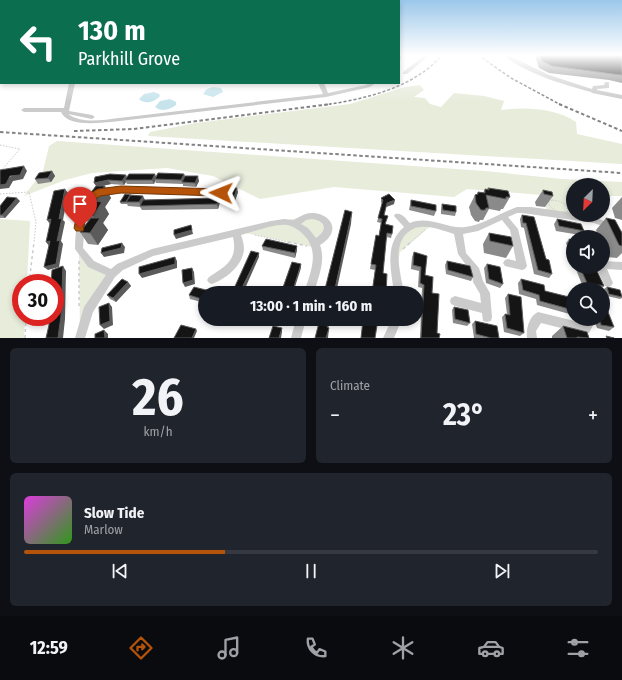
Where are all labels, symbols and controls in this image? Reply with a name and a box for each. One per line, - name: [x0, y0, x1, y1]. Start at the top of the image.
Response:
- text: 130 m: [78, 14, 146, 47]
- icon: left: [12, 16, 64, 68]
- text: Parkhill Grove: [78, 48, 180, 70]
- position arrow: [200, 172, 242, 214]
- north arrow: [566, 178, 610, 222]
- map controls: [566, 178, 610, 326]
- pin: [63, 187, 97, 228]
- icon: arrive: [69, 193, 91, 215]
- button: sound: [566, 230, 610, 274]
- speed limit sign: 30: [12, 274, 64, 326]
- button: search: [566, 282, 610, 326]
- text: 13:00 · 1 min · 160 m: [250, 297, 372, 315]
- text: 26: [132, 366, 184, 429]
- text: Climate: [330, 378, 370, 393]
- text: 23°: [443, 397, 485, 433]
- text: −: [330, 402, 340, 429]
- text: +: [588, 402, 598, 429]
- text: km/h: [144, 424, 173, 439]
- text: Slow Tide: [84, 504, 144, 522]
- text: Marlow: [84, 522, 123, 537]
- icon: previous: [109, 560, 131, 582]
- icon: pause: [300, 560, 322, 582]
- icon: next: [491, 560, 513, 582]
- icon: directions: [127, 634, 155, 662]
- icon: music: [215, 634, 243, 662]
- icon: phone: [302, 634, 330, 662]
- icon: climate: [389, 634, 417, 662]
- icon: car: [477, 634, 505, 662]
- icon: filters: [564, 634, 592, 662]
- text: 12:59: [30, 637, 68, 659]

